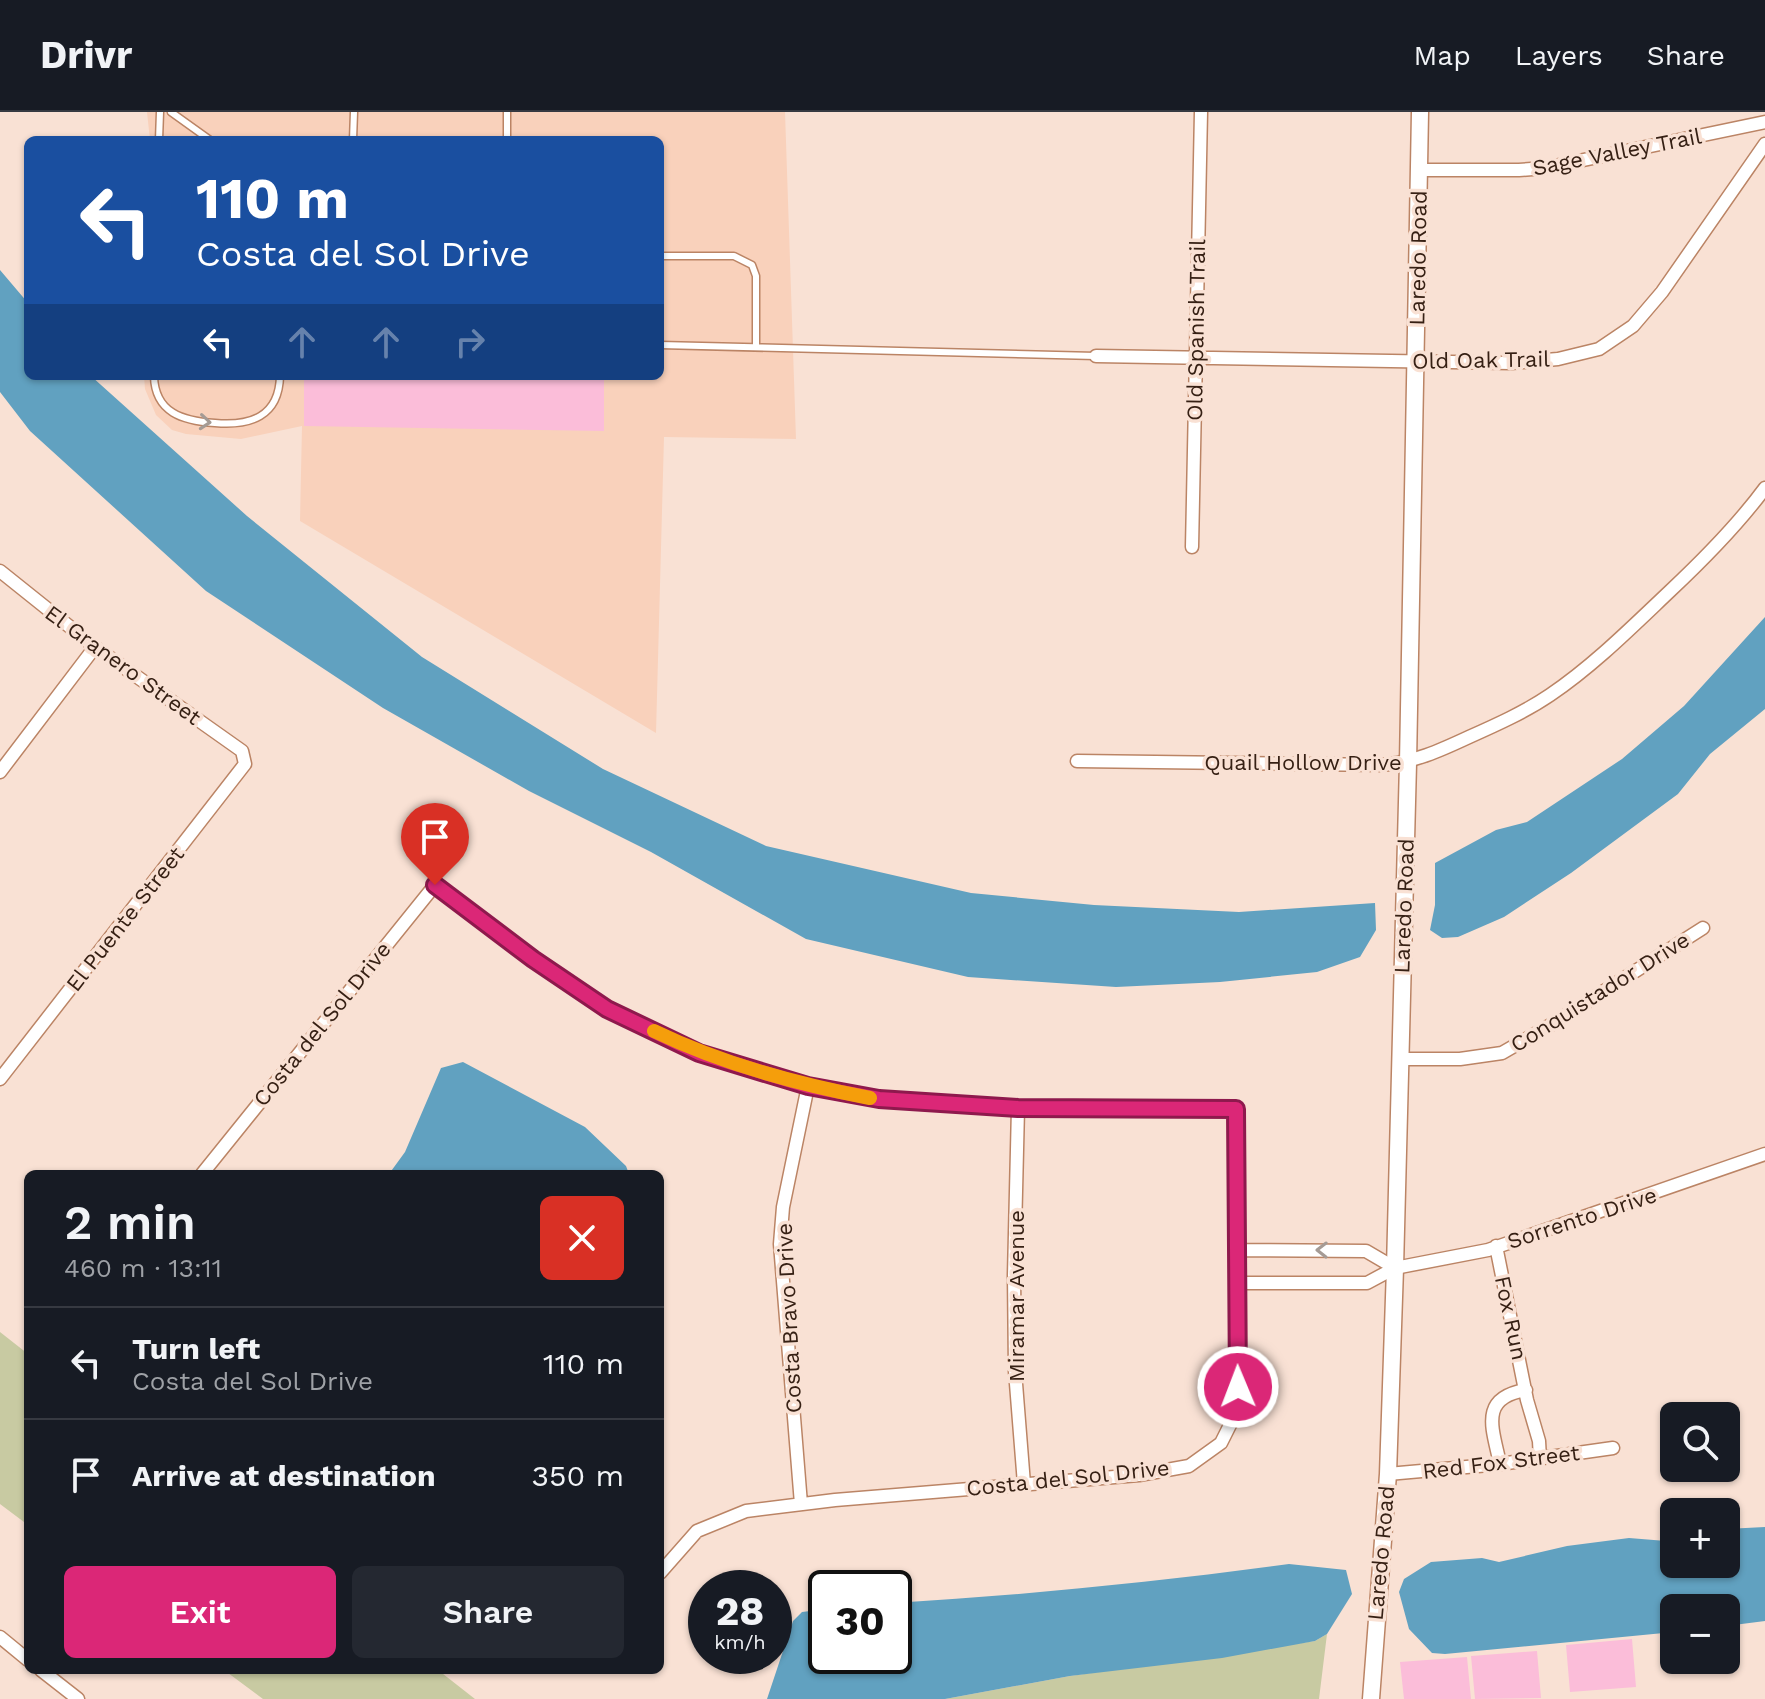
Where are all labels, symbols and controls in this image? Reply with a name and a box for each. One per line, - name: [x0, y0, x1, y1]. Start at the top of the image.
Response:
- text: Drivr: [40, 33, 132, 77]
- text: Map: [1414, 39, 1471, 72]
- text: Layers: [1515, 39, 1603, 72]
- text: Share: [1647, 39, 1725, 72]
- street label: Sage Valley Trail: [1530, 123, 1704, 181]
- text: 110 m: [196, 166, 349, 232]
- icon: left: [64, 168, 168, 272]
- street label: Laredo Road: [1404, 190, 1432, 326]
- text: Costa del Sol Drive: [196, 233, 530, 275]
- street label: Old Spanish Trail: [1182, 239, 1210, 421]
- icon: left: [196, 320, 240, 364]
- icon: ahead: [280, 320, 324, 364]
- icon: ahead: [364, 320, 408, 364]
- icon: right: [448, 320, 492, 364]
- street label: Old Oak Trail: [1412, 346, 1550, 374]
- one-way arrow: [198, 414, 211, 431]
- street label: El Granero Street: [40, 600, 206, 730]
- street label: Quail Hollow Drive: [1204, 750, 1402, 775]
- pin: [401, 803, 469, 885]
- icon: arrive: [413, 815, 457, 859]
- street label: Laredo Road: [1389, 838, 1419, 974]
- street label: El Puente Street: [61, 842, 189, 996]
- street label: Conquistador Drive: [1506, 927, 1694, 1057]
- street label: Costa del Sol Drive: [248, 937, 396, 1111]
- street label: Sorrento Drive: [1504, 1182, 1660, 1254]
- text: 2 min: [64, 1194, 196, 1251]
- button: close: [540, 1196, 624, 1280]
- street label: Miramar Avenue: [1004, 1210, 1029, 1382]
- street label: Costa Bravo Drive: [772, 1222, 806, 1414]
- one-way arrow: [1315, 1241, 1328, 1259]
- text: 460 m · 13:11: [64, 1253, 222, 1283]
- street label: Fox Run: [1490, 1274, 1532, 1362]
- text: Turn left: [132, 1331, 260, 1366]
- icon: left: [64, 1341, 108, 1385]
- position arrow: [1196, 1345, 1280, 1429]
- text: 110 m: [543, 1346, 624, 1381]
- text: Costa del Sol Drive: [132, 1366, 373, 1396]
- map controls: [1660, 1402, 1740, 1674]
- button: search: [1660, 1402, 1740, 1482]
- street label: Red Fox Street: [1421, 1440, 1581, 1484]
- icon: arrive: [64, 1453, 108, 1497]
- street label: Costa del Sol Drive: [965, 1455, 1171, 1501]
- text: Arrive at destination: [132, 1458, 436, 1493]
- text: 350 m: [532, 1458, 624, 1493]
- street label: Laredo Road: [1363, 1485, 1399, 1621]
- button: +: [1660, 1498, 1740, 1578]
- button: Exit: [64, 1566, 336, 1658]
- button: Share: [352, 1566, 624, 1658]
- speed limit sign: 30: [808, 1570, 912, 1674]
- text: 28: [716, 1588, 764, 1635]
- button: −: [1660, 1594, 1740, 1674]
- text: km/h: [714, 1630, 766, 1654]

